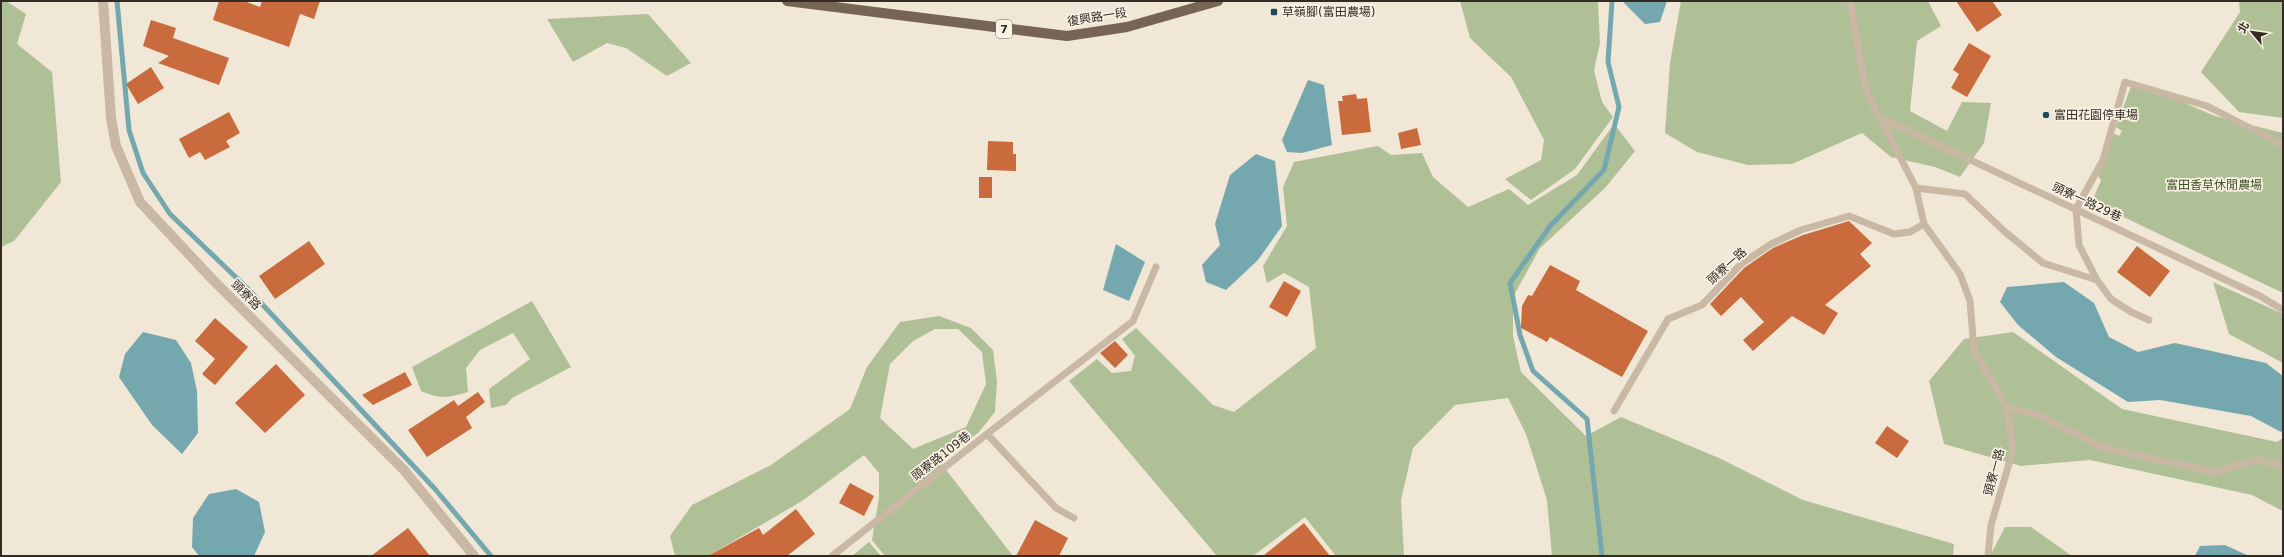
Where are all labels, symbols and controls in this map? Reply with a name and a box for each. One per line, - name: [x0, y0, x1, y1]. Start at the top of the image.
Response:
- street label: 復興路一段: [1066, 5, 1128, 29]
- place label: 草嶺腳(富田農場): [1282, 5, 1375, 19]
- marker: 草嶺腳(富田農場): [1269, 7, 1279, 17]
- north arrow: [2232, 12, 2272, 52]
- text: 北: [2235, 19, 2252, 35]
- road number: 7: [996, 20, 1012, 38]
- place label: 富田花園停車場: [2054, 108, 2138, 122]
- marker: 富田花園停車場: [2041, 110, 2051, 120]
- park label: 富田香草休閒農場: [2166, 178, 2262, 192]
- street label: 頭寮一路29巷: [2050, 180, 2124, 224]
- street label: 頭寮一路: [1704, 245, 1750, 287]
- street label: 頭寮路: [228, 277, 264, 313]
- street label: 頭寮路109巷: [909, 429, 973, 483]
- street label: 頭寮一路: [1981, 447, 2007, 497]

